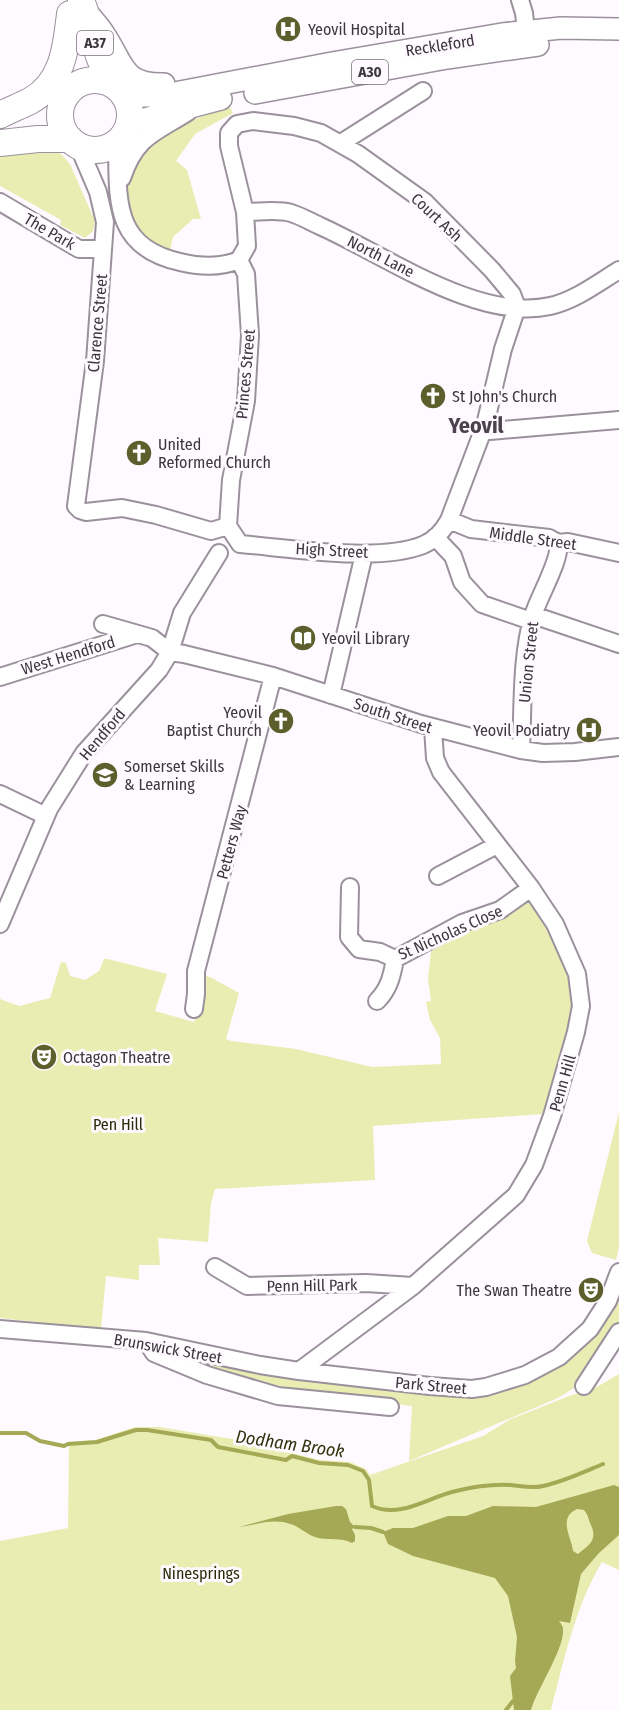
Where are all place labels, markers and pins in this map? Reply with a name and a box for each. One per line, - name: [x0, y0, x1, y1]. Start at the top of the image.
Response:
- hospital icon: Yeovil Hospital: [273, 14, 303, 44]
- place label: Yeovil Hospital: [308, 20, 405, 39]
- church icon: St John's Church: [418, 381, 448, 411]
- place label: St John's Church: [452, 387, 557, 406]
- place label: United Reformed Church: [158, 435, 271, 472]
- church icon: United Reformed Church: [124, 438, 154, 468]
- library icon: Yeovil Library: [288, 623, 318, 653]
- place label: Yeovil Library: [322, 629, 411, 648]
- place label: Yeovil Baptist Church: [167, 703, 262, 740]
- church icon: Yeovil Baptist Church: [266, 706, 296, 736]
- hospital icon: Yeovil Podiatry: [574, 715, 604, 745]
- place label: Yeovil Podiatry: [473, 721, 571, 740]
- place label: Somerset Skills & Learning: [124, 757, 225, 794]
- school or university icon: Somerset Skills & Learning: [90, 760, 120, 790]
- theatre icon: Octagon Theatre: [29, 1042, 59, 1072]
- place label: Octagon Theatre: [63, 1048, 170, 1067]
- theatre icon: The Swan Theatre: [576, 1275, 606, 1305]
- place label: The Swan Theatre: [457, 1281, 572, 1300]

